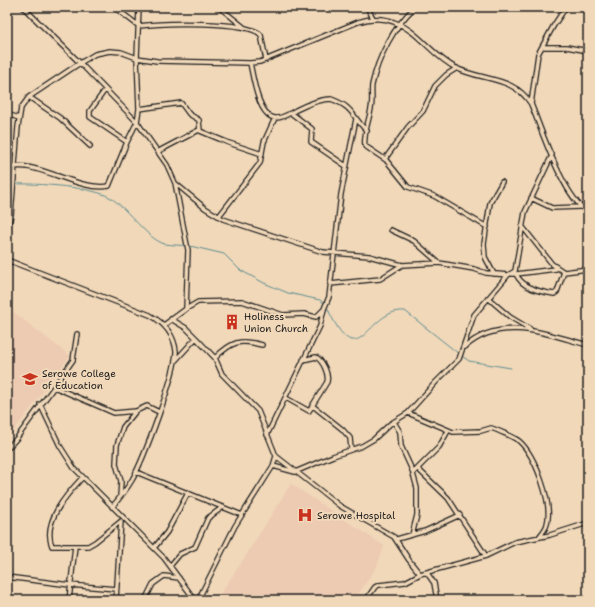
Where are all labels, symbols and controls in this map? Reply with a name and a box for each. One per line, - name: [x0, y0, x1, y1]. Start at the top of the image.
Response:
- place label: Holiness Union Church: [244, 310, 308, 335]
- building icon: Holiness Union Church: [223, 313, 241, 331]
- place label: Serowe College of Education: [42, 367, 116, 392]
- school or university icon: Serowe College of Education: [21, 370, 39, 388]
- hospital icon: Serowe Hospital: [296, 506, 314, 524]
- place label: Serowe Hospital: [317, 509, 395, 522]

